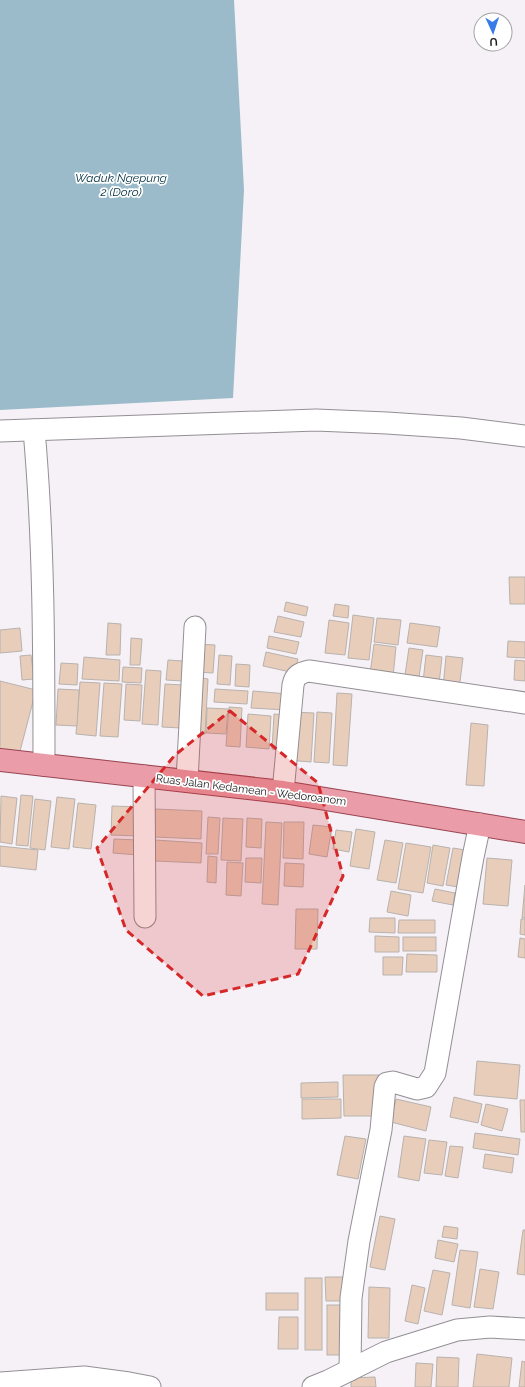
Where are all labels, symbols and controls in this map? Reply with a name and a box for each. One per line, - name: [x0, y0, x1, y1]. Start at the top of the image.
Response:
- north arrow: [473, 12, 513, 52]
- text: U: [489, 35, 498, 48]
- water label: Waduk Ngepung 2 (Doro): [75, 171, 167, 199]
- street label: Ruas Jalan Kedamean - Wedoroanom: [155, 772, 347, 808]

